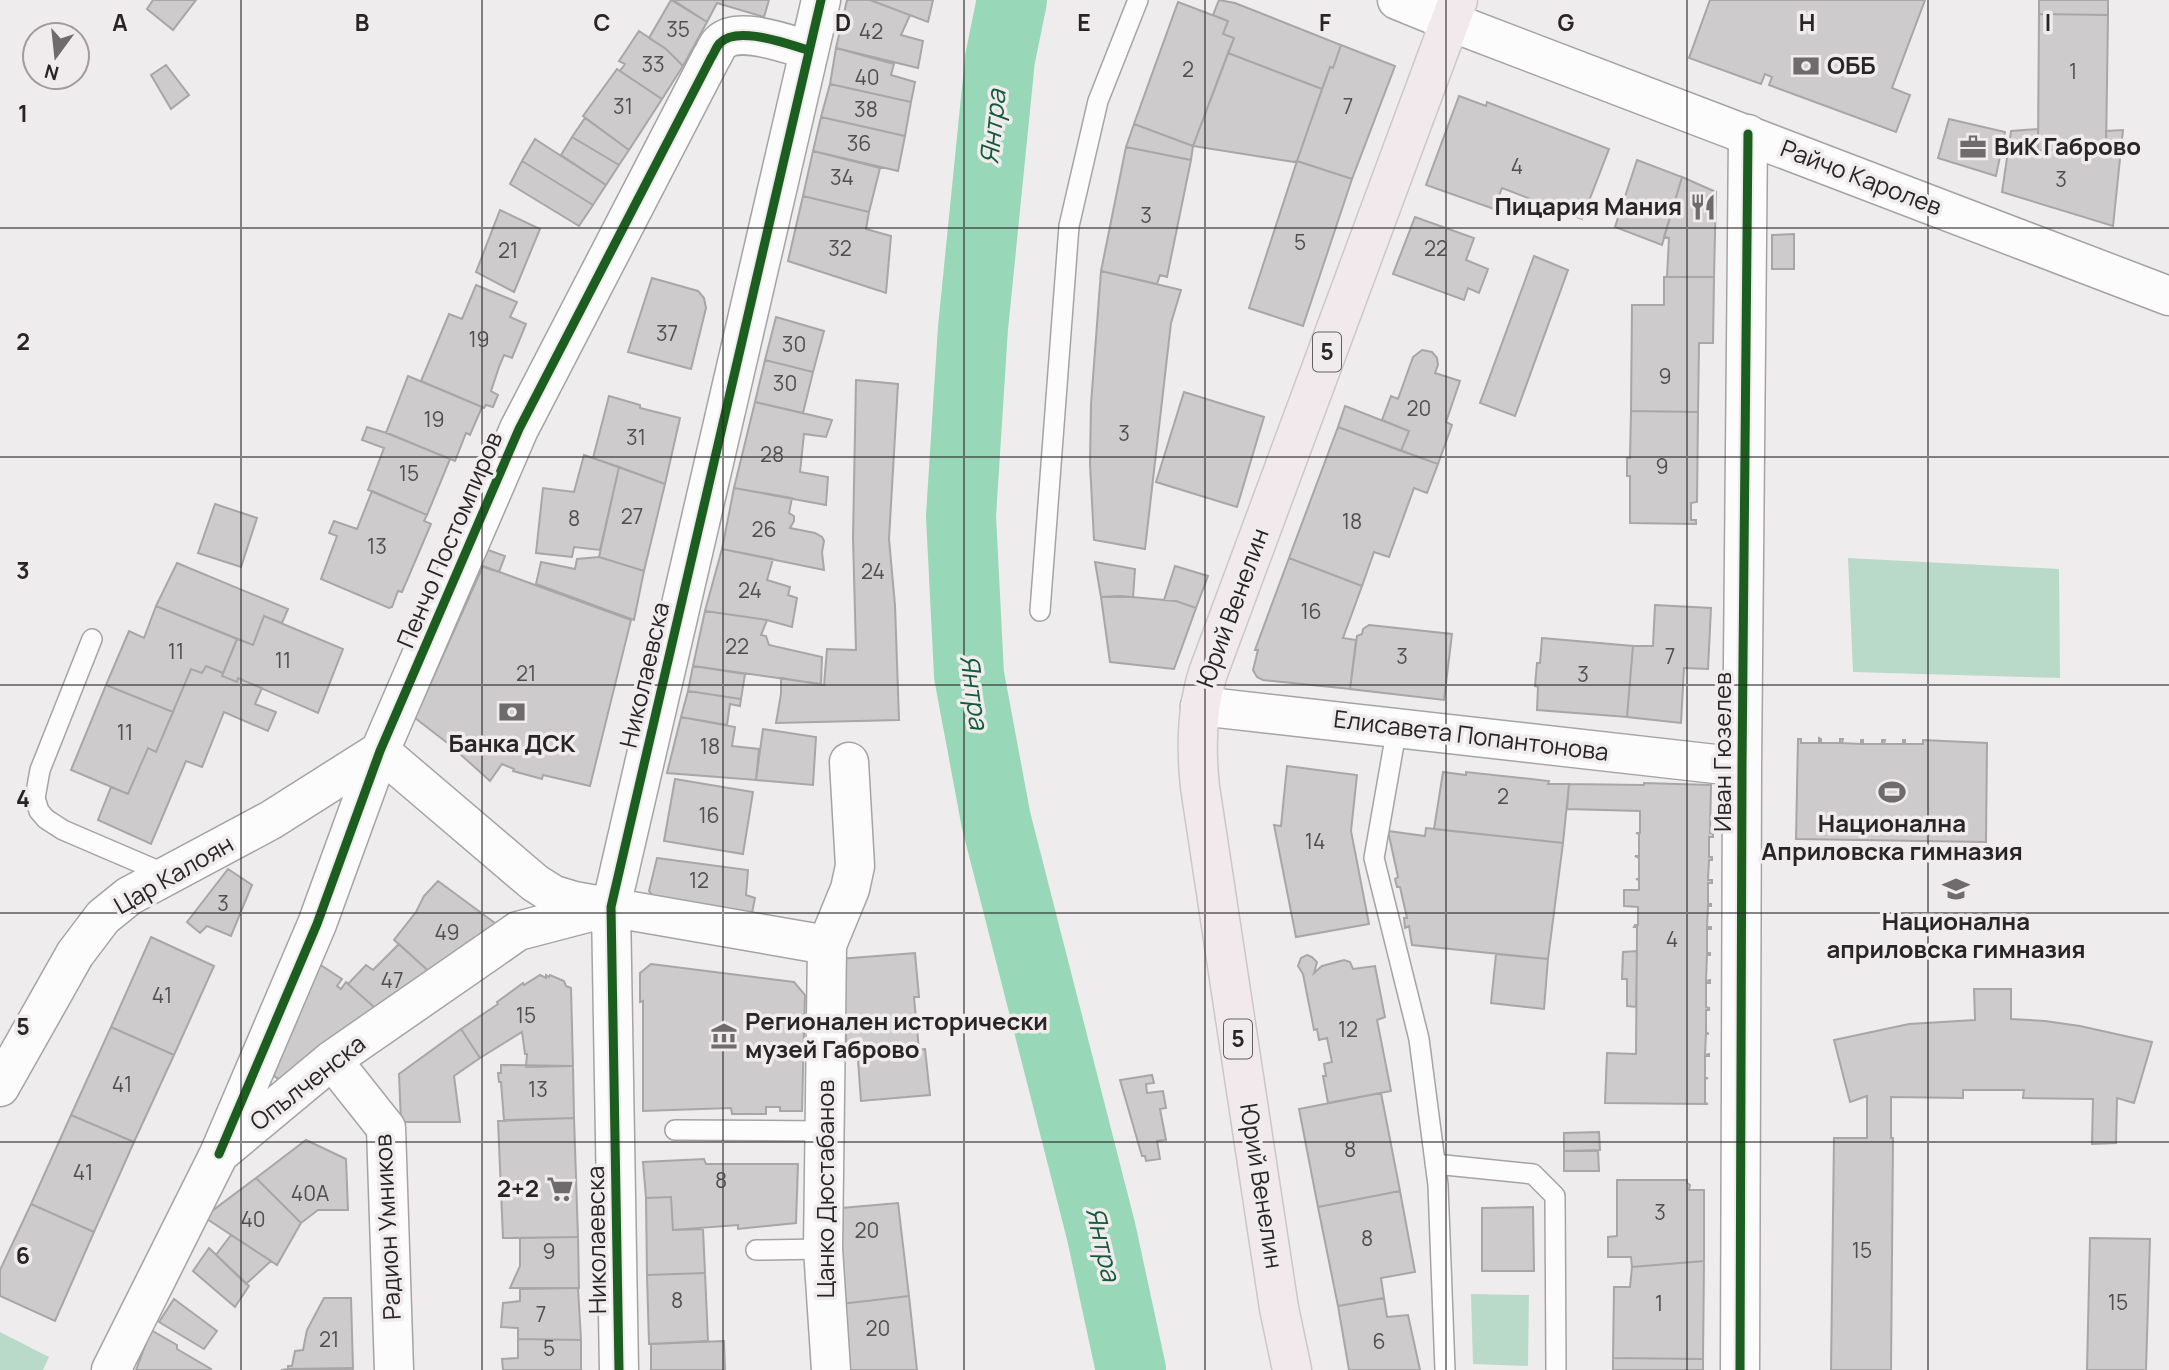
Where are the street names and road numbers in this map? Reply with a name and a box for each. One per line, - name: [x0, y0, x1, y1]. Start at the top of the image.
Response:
- street label: Райчо Каролев: [1776, 131, 1947, 223]
- road number: 5: [1313, 332, 1341, 372]
- street label: Пенчо Постомпиров: [388, 426, 509, 653]
- street label: Юрий Венелин: [1188, 523, 1276, 692]
- street label: Николаевска: [611, 599, 676, 751]
- street label: Иван Гюзелев: [1705, 672, 1738, 832]
- street label: Елисавета Попантонова: [1332, 701, 1611, 768]
- street label: Цар Калоян: [108, 826, 239, 921]
- road number: 5: [1224, 1020, 1252, 1058]
- street label: Опълченска: [243, 1026, 372, 1137]
- street label: Цанко Дюстабанов: [808, 1080, 841, 1298]
- street label: Юрий Венелин: [1233, 1101, 1292, 1271]
- street label: Радион Умников: [365, 1133, 408, 1321]
- street label: Николаевска: [578, 1165, 613, 1315]

